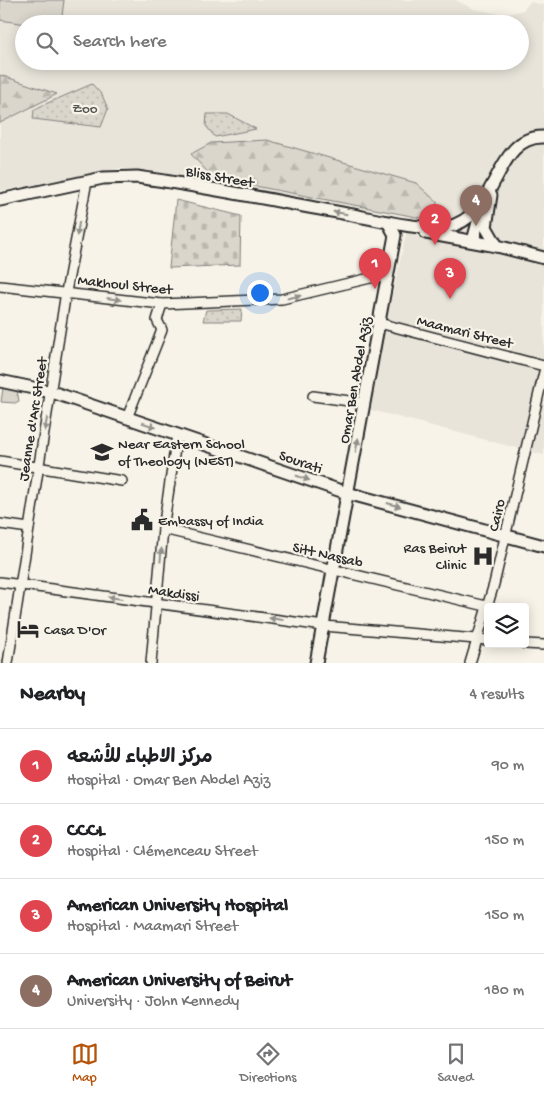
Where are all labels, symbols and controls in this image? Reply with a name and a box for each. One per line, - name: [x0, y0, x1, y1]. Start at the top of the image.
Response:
- search box: [15, 15, 529, 70]
- icon: search: [33, 29, 61, 57]
- text: Search here: [73, 31, 167, 54]
- park label: Zoo: [72, 100, 98, 118]
- street label: Bliss Street: [183, 163, 257, 193]
- pin: 4: [460, 185, 492, 226]
- pin: 2: [419, 204, 451, 245]
- one-way arrow: [332, 209, 347, 217]
- one-way arrow: [74, 221, 82, 237]
- pin: 1: [359, 248, 391, 289]
- pin: 3: [434, 258, 466, 299]
- street label: Makhoul Street: [77, 272, 175, 300]
- your location: [247, 280, 273, 306]
- one-way arrow: [286, 292, 302, 300]
- one-way arrow: [107, 295, 123, 303]
- street label: Maamari Street: [415, 312, 516, 354]
- street label: Omar Ben Abdel Aziz: [336, 315, 376, 445]
- street label: Jeanne d'Arc Street: [15, 354, 53, 482]
- one-way arrow: [42, 416, 50, 432]
- one-way arrow: [142, 421, 157, 429]
- place label: Near Eastern School of Theology (NEST): [118, 436, 245, 471]
- one-way arrow: [354, 436, 362, 452]
- school or university icon: Near Eastern School of Theology (NEST): [89, 439, 115, 465]
- street label: Sourati: [276, 447, 324, 479]
- one-way arrow: [296, 474, 311, 482]
- street label: Cairo: [485, 497, 510, 533]
- one-way arrow: [387, 502, 402, 510]
- public building icon: Embassy of India: [129, 507, 155, 533]
- place label: Embassy of India: [158, 513, 264, 531]
- street label: Sitt Nassab: [291, 539, 364, 573]
- place label: Ras Beirut Clinic: [404, 540, 468, 575]
- hospital icon: Ras Beirut Clinic: [470, 543, 496, 569]
- one-way arrow: [157, 547, 165, 563]
- street label: Makdissi: [147, 581, 201, 606]
- one-way arrow: [107, 593, 123, 601]
- map controls: [484, 603, 529, 648]
- button: layers: [484, 603, 529, 648]
- one-way arrow: [268, 615, 284, 623]
- hotel icon: Casa D'Or: [15, 616, 41, 642]
- place label: Casa D'Or: [44, 622, 107, 640]
- text: Nearby: [20, 683, 85, 708]
- text: 4 results: [469, 686, 524, 705]
- text: مركز الاطباء للأشعه: [67, 747, 213, 770]
- text: 1: [33, 757, 39, 776]
- text: 90 m: [492, 757, 524, 776]
- text: Hospital · Omar Ben Abdel Aziz: [67, 772, 270, 791]
- text: CCCL: [67, 820, 105, 843]
- text: 2: [32, 832, 40, 851]
- text: 150 m: [485, 832, 524, 851]
- text: Hospital · Clémenceau Street: [67, 843, 257, 862]
- text: American University Hospital: [67, 895, 288, 918]
- text: 3: [32, 907, 40, 926]
- text: 150 m: [485, 907, 524, 926]
- text: Hospital · Maamari Street: [67, 918, 238, 937]
- text: American University of Beirut: [67, 970, 292, 993]
- text: 4: [32, 982, 40, 1001]
- text: 180 m: [485, 982, 524, 1001]
- text: University · John Kennedy: [67, 993, 239, 1012]
- tab: Map: [71, 1040, 99, 1087]
- tab: Directions: [240, 1040, 297, 1087]
- tab: Saved: [438, 1040, 473, 1087]

